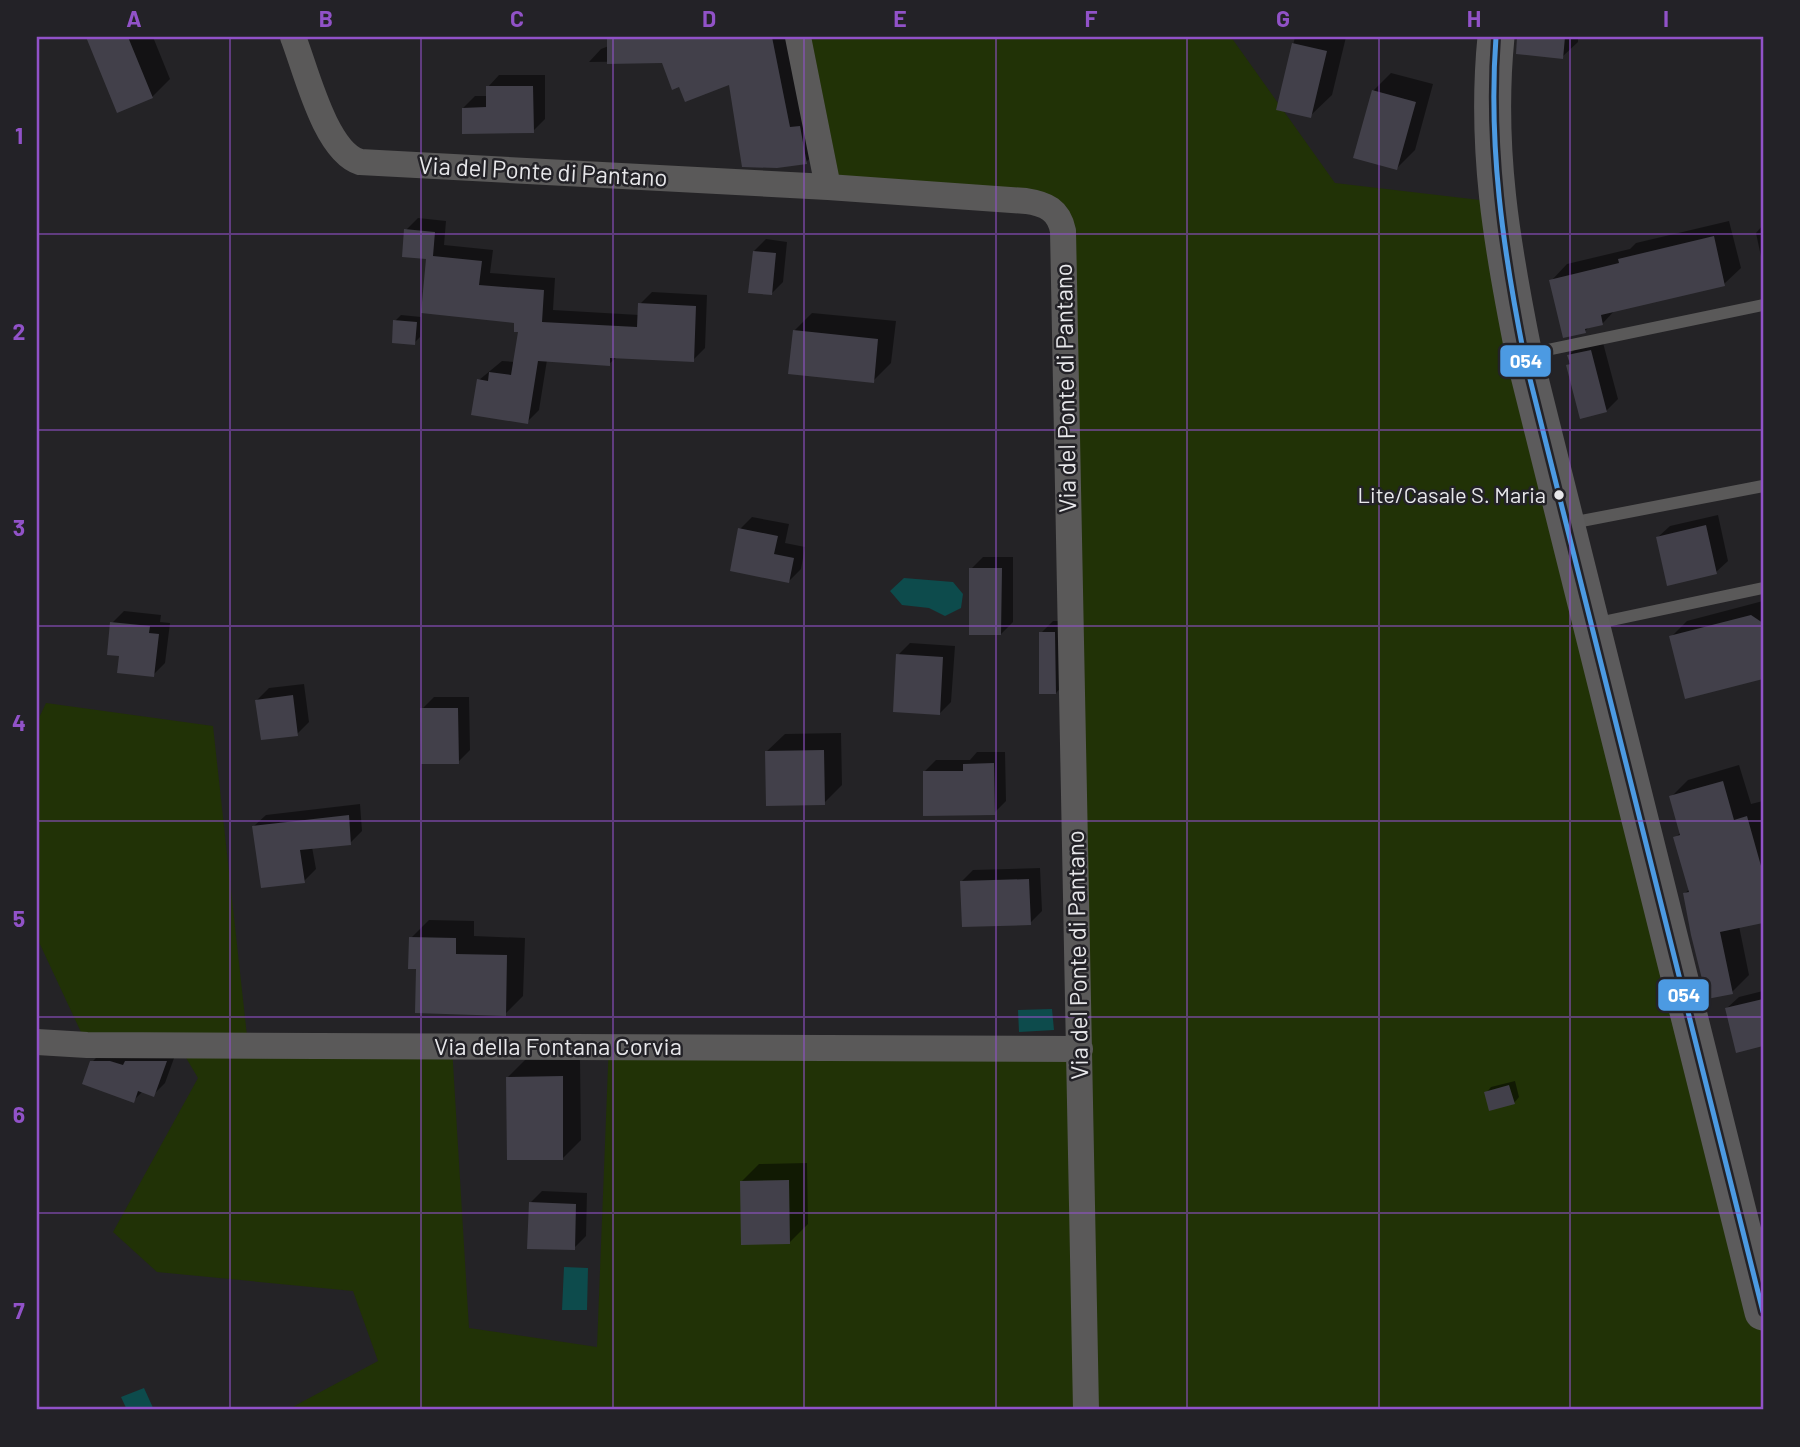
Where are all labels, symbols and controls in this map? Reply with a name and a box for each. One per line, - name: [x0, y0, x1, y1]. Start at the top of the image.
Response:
- text: A: [126, 4, 142, 32]
- text: B: [319, 4, 333, 32]
- text: C: [510, 4, 524, 32]
- text: D: [702, 4, 716, 32]
- text: E: [893, 4, 907, 32]
- text: F: [1085, 4, 1098, 32]
- text: G: [1276, 4, 1290, 32]
- text: H: [1467, 4, 1481, 32]
- text: I: [1663, 4, 1669, 32]
- text: 1: [15, 121, 23, 149]
- street label: Via del Ponte di Pantano: [418, 149, 668, 192]
- street label: Via del Ponte di Pantano: [1048, 263, 1081, 513]
- text: 2: [13, 317, 25, 345]
- line badge: 054: [1499, 344, 1552, 378]
- text: 054: [1510, 349, 1542, 372]
- place label: Lite/Casale S. Maria: [1358, 481, 1546, 507]
- marker: Lite/Casale S. Maria: [1552, 488, 1566, 502]
- text: 3: [13, 513, 25, 541]
- text: 4: [12, 708, 26, 736]
- street label: Via del Ponte di Pantano: [1060, 830, 1093, 1080]
- text: 5: [13, 904, 25, 932]
- line badge: 054: [1657, 978, 1710, 1012]
- text: 054: [1668, 983, 1700, 1006]
- street label: Via della Fontana Corvia: [434, 1031, 682, 1060]
- text: 6: [13, 1100, 25, 1128]
- text: 7: [13, 1296, 25, 1324]

